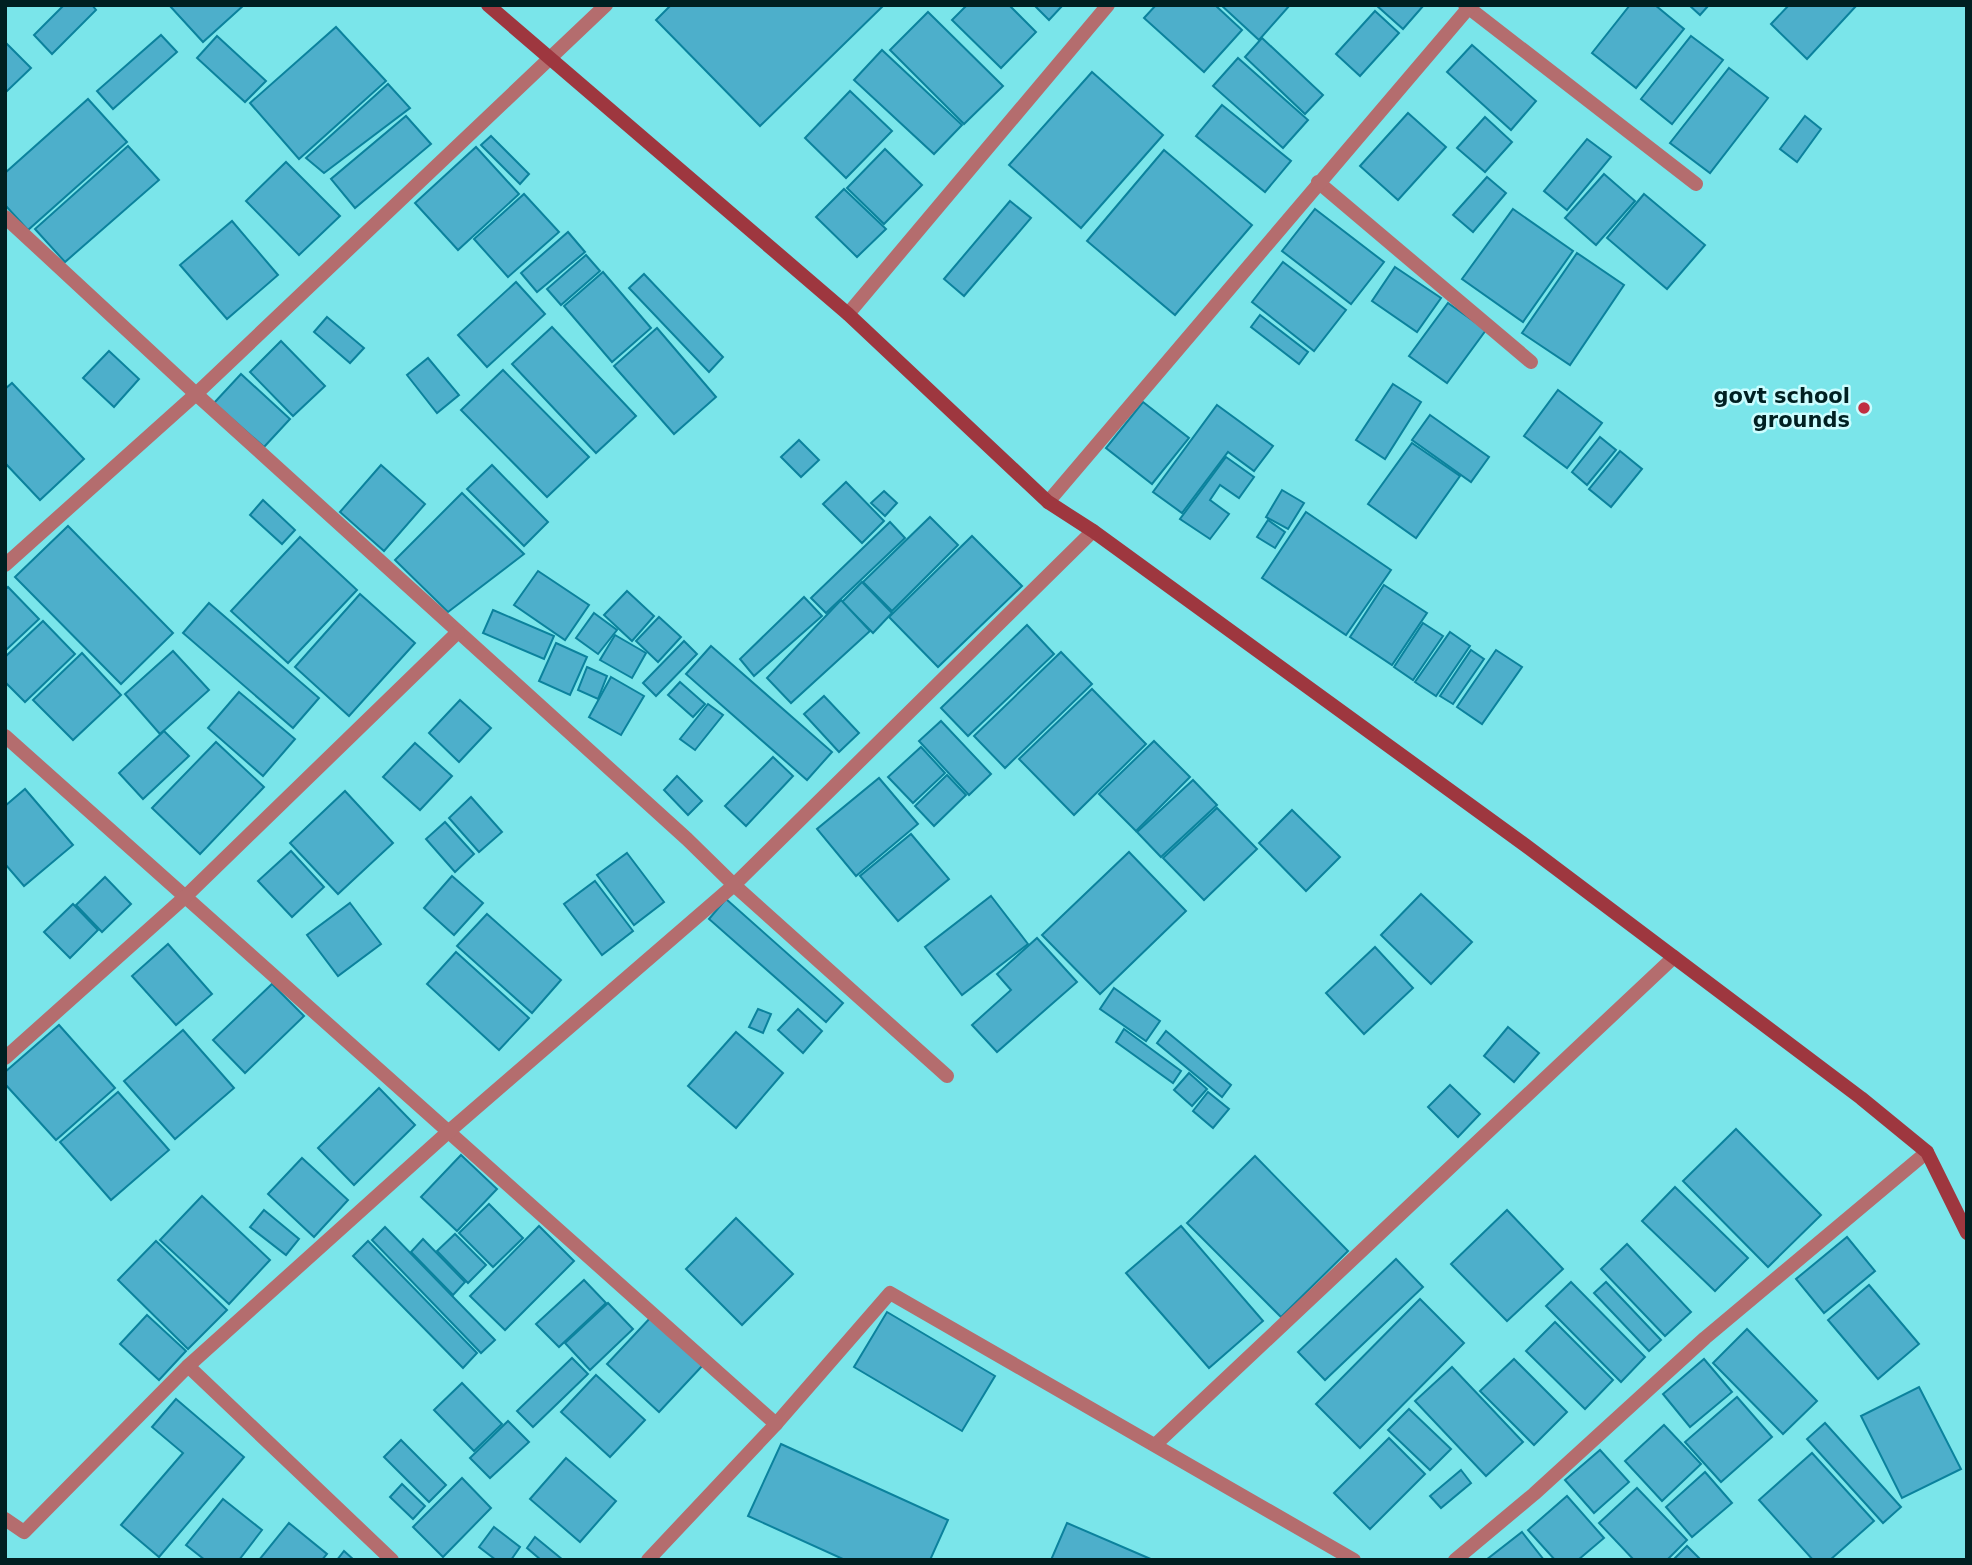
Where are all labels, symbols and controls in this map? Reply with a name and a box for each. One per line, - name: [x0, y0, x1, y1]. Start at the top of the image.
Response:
- place label: govt school grounds: [1714, 384, 1850, 432]
- marker: govt school grounds: [1856, 400, 1872, 416]

